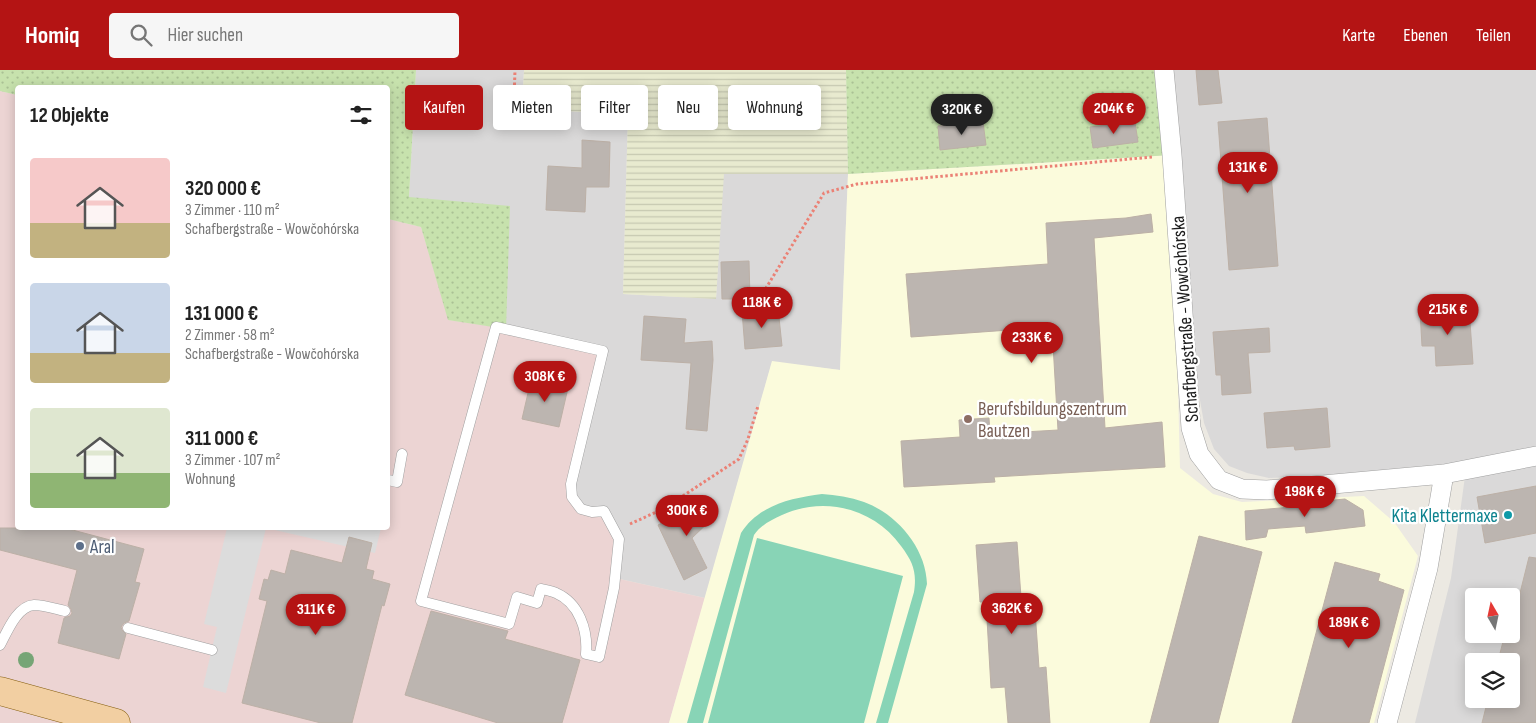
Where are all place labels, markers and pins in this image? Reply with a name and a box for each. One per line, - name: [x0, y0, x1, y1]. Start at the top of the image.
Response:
- pin: 204K €: [1073, 92, 1155, 135]
- pin: 320K €: [921, 93, 1003, 136]
- pin: 131K €: [1207, 152, 1289, 194]
- pin: 118K €: [721, 286, 803, 329]
- pin: 215K €: [1407, 294, 1489, 336]
- pin: 233K €: [991, 322, 1073, 364]
- pin: 308K €: [504, 360, 586, 403]
- place label: Berufsbildungszentrum Bautzen: [978, 398, 1127, 443]
- marker: Berufsbildungszentrum Bautzen: [962, 413, 974, 425]
- pin: 198K €: [1264, 476, 1346, 518]
- pin: 300K €: [646, 494, 728, 537]
- place label: Kita Klettermaxe: [1392, 505, 1498, 528]
- marker: Kita Klettermaxe: [1502, 509, 1514, 521]
- place label: Aral: [89, 536, 115, 559]
- marker: Aral: [74, 540, 86, 552]
- pin: 362K €: [971, 592, 1053, 635]
- pin: 311K €: [275, 594, 357, 636]
- pin: 189K €: [1308, 606, 1390, 649]

